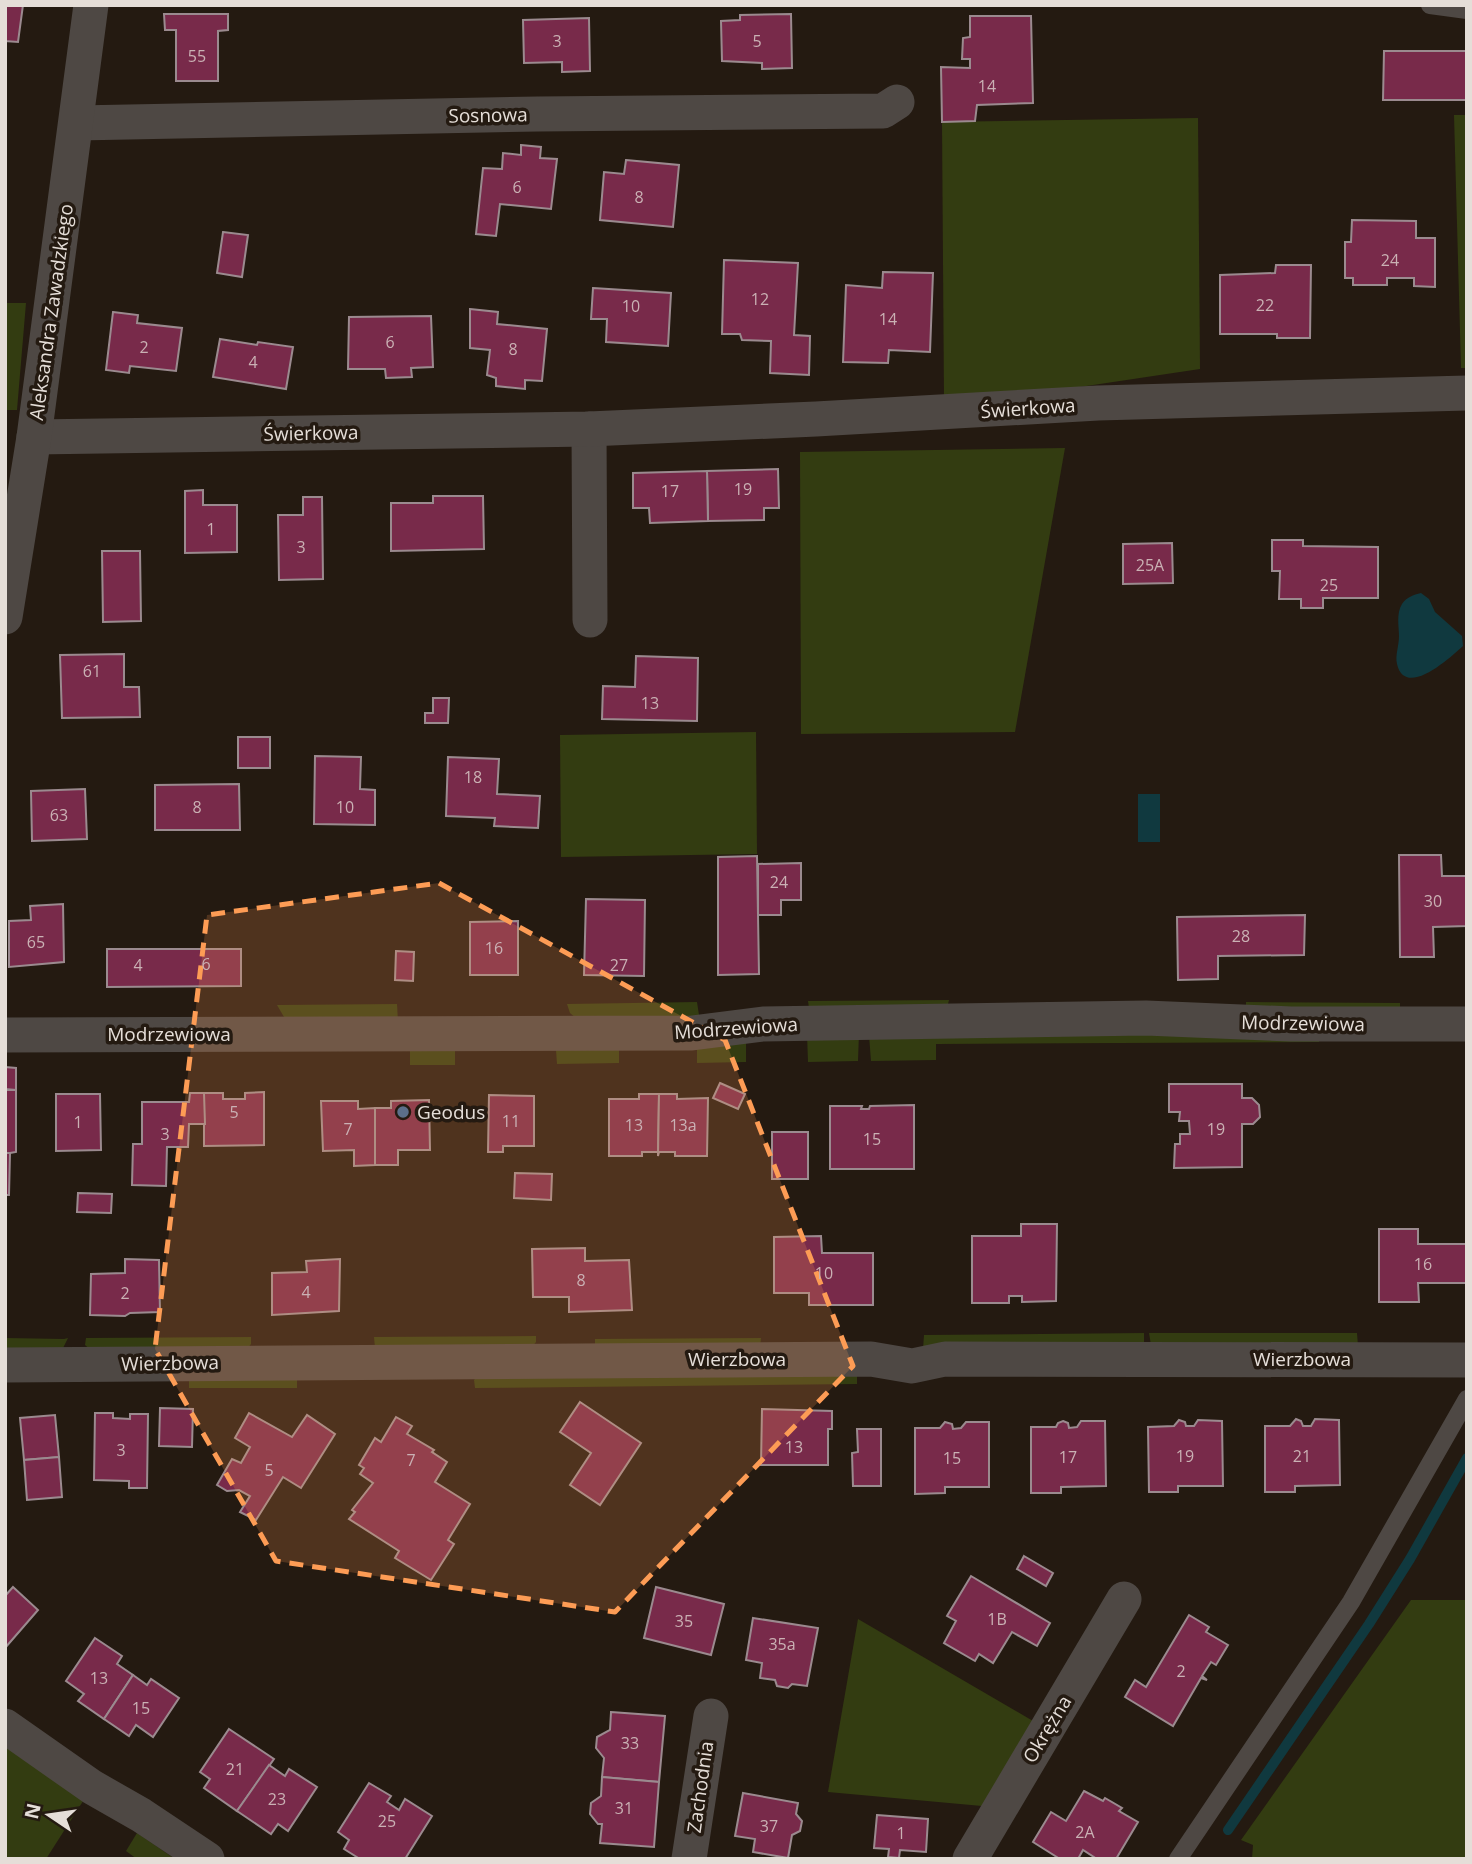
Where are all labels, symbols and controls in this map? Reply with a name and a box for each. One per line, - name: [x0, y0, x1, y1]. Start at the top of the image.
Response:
- house number: 3: [552, 30, 562, 52]
- house number: 5: [752, 30, 762, 52]
- house number: 55: [188, 45, 206, 67]
- house number: 14: [978, 75, 996, 97]
- street label: Sosnowa: [448, 101, 528, 129]
- house number: 6: [512, 176, 522, 198]
- house number: 8: [634, 186, 644, 208]
- street label: Aleksandra Zawadzkiego: [23, 202, 79, 422]
- house number: 24: [1381, 249, 1399, 271]
- house number: 12: [751, 288, 769, 310]
- house number: 22: [1256, 294, 1274, 316]
- house number: 10: [622, 295, 640, 317]
- house number: 14: [879, 308, 897, 330]
- house number: 6: [385, 331, 395, 353]
- house number: 2: [139, 336, 149, 358]
- house number: 8: [508, 338, 518, 360]
- house number: 4: [248, 351, 258, 373]
- street label: Świerkowa: [980, 392, 1076, 424]
- street label: Świerkowa: [263, 419, 359, 447]
- house number: 19: [734, 478, 752, 500]
- house number: 17: [661, 480, 679, 502]
- house number: 1: [206, 518, 216, 540]
- house number: 3: [296, 536, 306, 558]
- house number: 25A: [1136, 554, 1165, 576]
- house number: 25: [1320, 574, 1338, 596]
- house number: 61: [83, 660, 101, 682]
- house number: 13: [641, 692, 659, 714]
- house number: 18: [464, 766, 482, 788]
- house number: 8: [192, 796, 202, 818]
- house number: 10: [336, 796, 354, 818]
- house number: 63: [50, 804, 68, 826]
- house number: 24: [770, 871, 788, 893]
- house number: 30: [1424, 890, 1442, 912]
- house number: 28: [1232, 925, 1250, 947]
- house number: 65: [27, 931, 45, 953]
- house number: 16: [485, 937, 503, 959]
- house number: 6: [201, 953, 211, 975]
- house number: 4: [133, 954, 143, 976]
- house number: 27: [610, 954, 628, 976]
- street label: Modrzewiowa: [1241, 1009, 1365, 1037]
- street label: Modrzewiowa: [673, 1011, 799, 1045]
- street label: Modrzewiowa: [107, 1021, 231, 1047]
- place label: Geodus: [417, 1099, 485, 1125]
- house number: 5: [229, 1101, 239, 1123]
- marker: Geodus: [395, 1104, 411, 1120]
- house number: 11: [502, 1110, 520, 1132]
- house number: 1: [73, 1111, 83, 1133]
- house number: 13: [625, 1114, 643, 1136]
- house number: 13a: [669, 1114, 697, 1136]
- house number: 7: [343, 1118, 353, 1140]
- house number: 19: [1207, 1118, 1225, 1140]
- house number: 3: [160, 1123, 170, 1145]
- house number: 15: [863, 1128, 881, 1150]
- house number: 16: [1414, 1253, 1432, 1275]
- house number: 10: [815, 1262, 833, 1284]
- house number: 8: [576, 1269, 586, 1291]
- house number: 4: [301, 1281, 311, 1303]
- house number: 2: [120, 1282, 130, 1304]
- street label: Wierzbowa: [688, 1346, 786, 1372]
- street label: Wierzbowa: [1253, 1346, 1351, 1372]
- street label: Wierzbowa: [121, 1349, 219, 1377]
- house number: 13: [785, 1436, 803, 1458]
- house number: 3: [116, 1439, 126, 1461]
- house number: 19: [1176, 1445, 1194, 1467]
- house number: 21: [1293, 1445, 1311, 1467]
- house number: 17: [1059, 1446, 1077, 1468]
- house number: 15: [943, 1447, 961, 1469]
- house number: 7: [406, 1449, 416, 1471]
- house number: 5: [264, 1459, 274, 1481]
- house number: 1B: [987, 1608, 1007, 1630]
- house number: 35: [675, 1610, 693, 1632]
- house number: 35a: [768, 1633, 796, 1655]
- house number: 2: [1176, 1660, 1186, 1682]
- house number: 13: [90, 1667, 108, 1689]
- street label: Okrężna: [1017, 1690, 1077, 1768]
- house number: 15: [132, 1697, 150, 1719]
- house number: 33: [621, 1732, 639, 1754]
- street label: Zachodnia: [681, 1740, 719, 1834]
- house number: 21: [226, 1758, 244, 1780]
- north arrow: [14, 1780, 84, 1850]
- house number: 23: [268, 1788, 286, 1810]
- house number: 31: [615, 1797, 633, 1819]
- text: N: [18, 1801, 47, 1822]
- house number: 25: [378, 1810, 396, 1832]
- house number: 37: [760, 1815, 778, 1837]
- house number: 2A: [1075, 1821, 1096, 1843]
- house number: 1: [896, 1822, 906, 1844]

